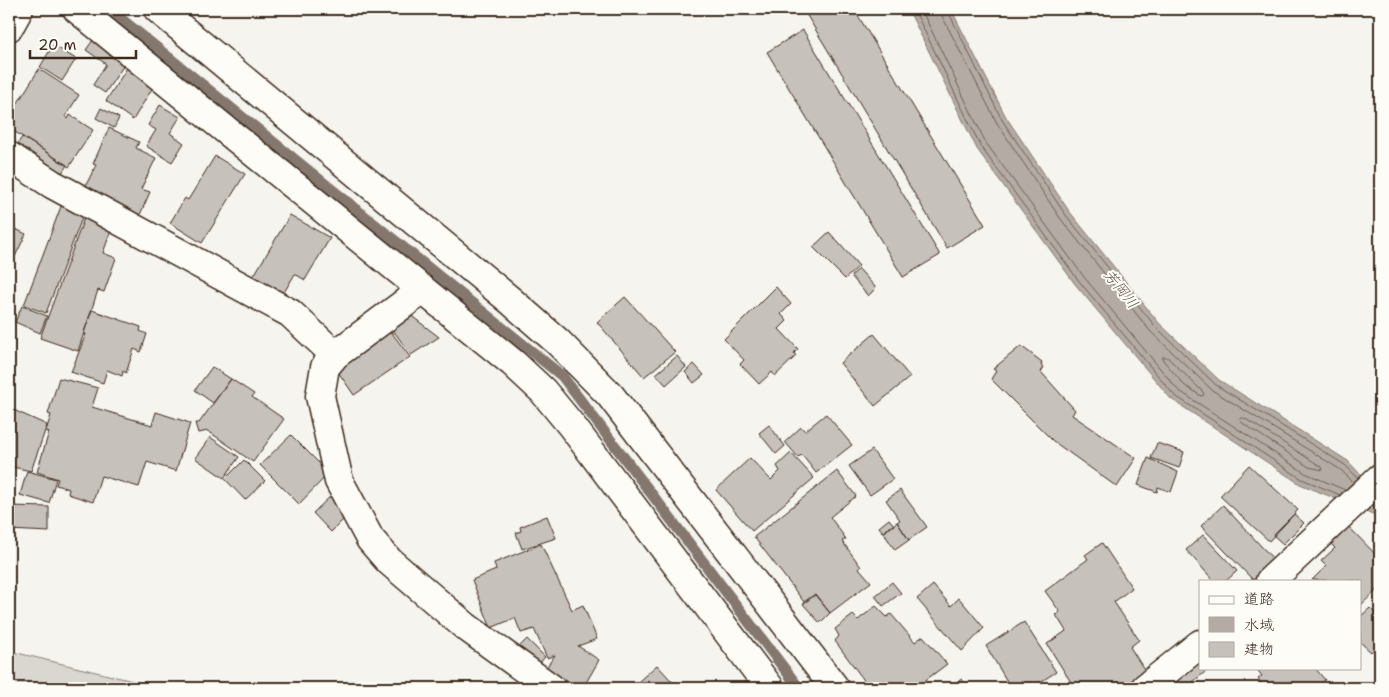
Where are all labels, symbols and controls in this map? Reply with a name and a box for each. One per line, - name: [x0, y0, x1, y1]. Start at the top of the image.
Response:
- scale bar: [30, 28, 136, 60]
- text: 20 m: [38, 35, 77, 55]
- water label: 芳岡川: [1099, 265, 1143, 313]
- legend: [1199, 580, 1362, 670]
- text: 道路: [1244, 589, 1274, 609]
- text: 水域: [1244, 615, 1274, 635]
- text: 建物: [1244, 639, 1274, 659]

